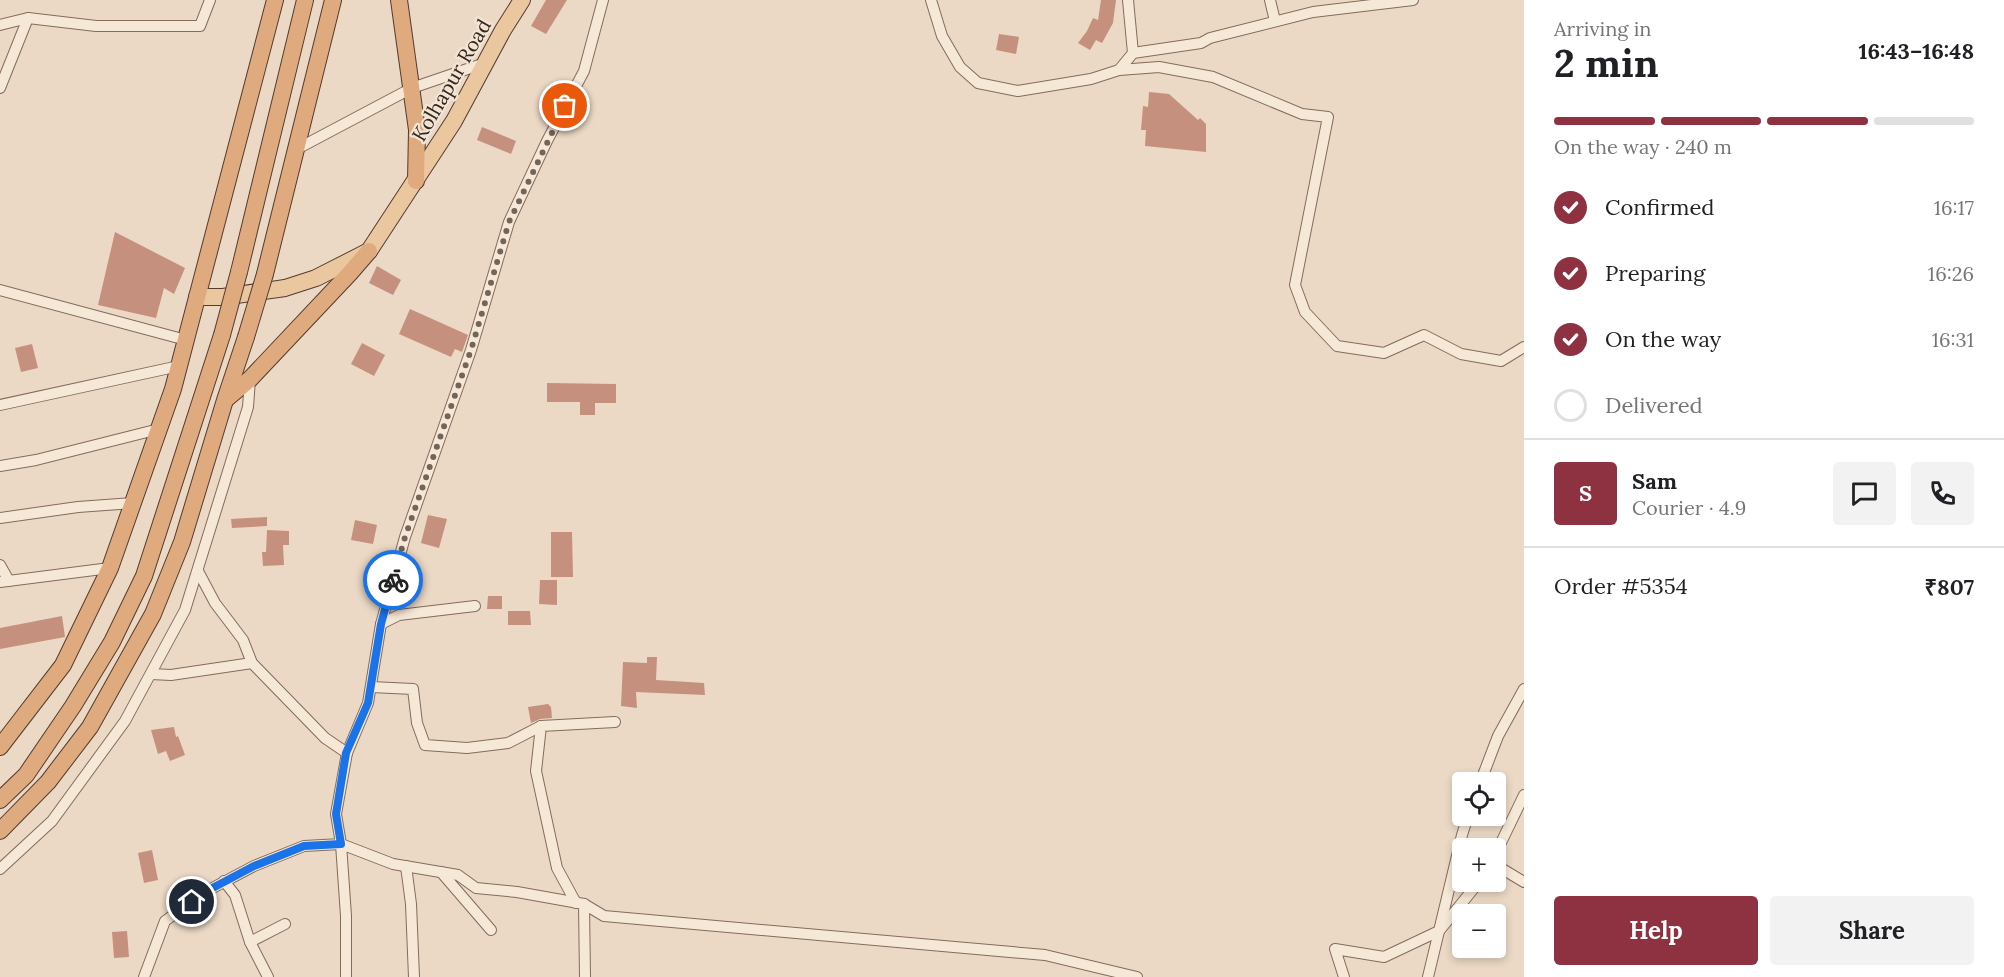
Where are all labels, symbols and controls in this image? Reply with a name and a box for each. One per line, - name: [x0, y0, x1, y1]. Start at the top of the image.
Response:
- street label: Kolhapur Road: [406, 14, 496, 146]
- text: Arriving in: [1554, 16, 1651, 41]
- text: 16:43–16:48: [1858, 37, 1974, 65]
- text: 2 min: [1554, 38, 1659, 88]
- pin: [539, 80, 590, 131]
- icon: bag: [548, 89, 581, 122]
- text: On the way · 240 m: [1554, 134, 1732, 159]
- icon: check: [1554, 191, 1587, 224]
- text: Confirmed: [1605, 193, 1714, 221]
- text: 16:17: [1934, 195, 1974, 220]
- icon: check: [1554, 257, 1587, 290]
- text: Preparing: [1605, 259, 1705, 287]
- text: 16:26: [1928, 261, 1974, 286]
- icon: check: [1554, 323, 1587, 356]
- text: On the way: [1605, 325, 1721, 353]
- text: 16:31: [1932, 327, 1974, 352]
- text: Delivered: [1605, 391, 1703, 419]
- button: chat: [1833, 462, 1896, 525]
- button: phone: [1911, 462, 1974, 525]
- text: Sam: [1632, 467, 1677, 495]
- text: S: [1579, 479, 1592, 507]
- text: Courier · 4.9: [1632, 495, 1746, 520]
- courier: [363, 550, 423, 610]
- icon: bike: [377, 564, 410, 597]
- text: Order #5354: [1554, 572, 1688, 600]
- text: ₹807: [1925, 573, 1974, 601]
- map controls: [1452, 772, 1506, 958]
- button: locate: [1452, 772, 1506, 826]
- button: +: [1452, 838, 1506, 892]
- pin: [166, 876, 217, 927]
- icon: home: [175, 885, 208, 918]
- button: Help: [1554, 896, 1758, 965]
- button: Share: [1770, 896, 1974, 965]
- button: −: [1452, 904, 1506, 958]

